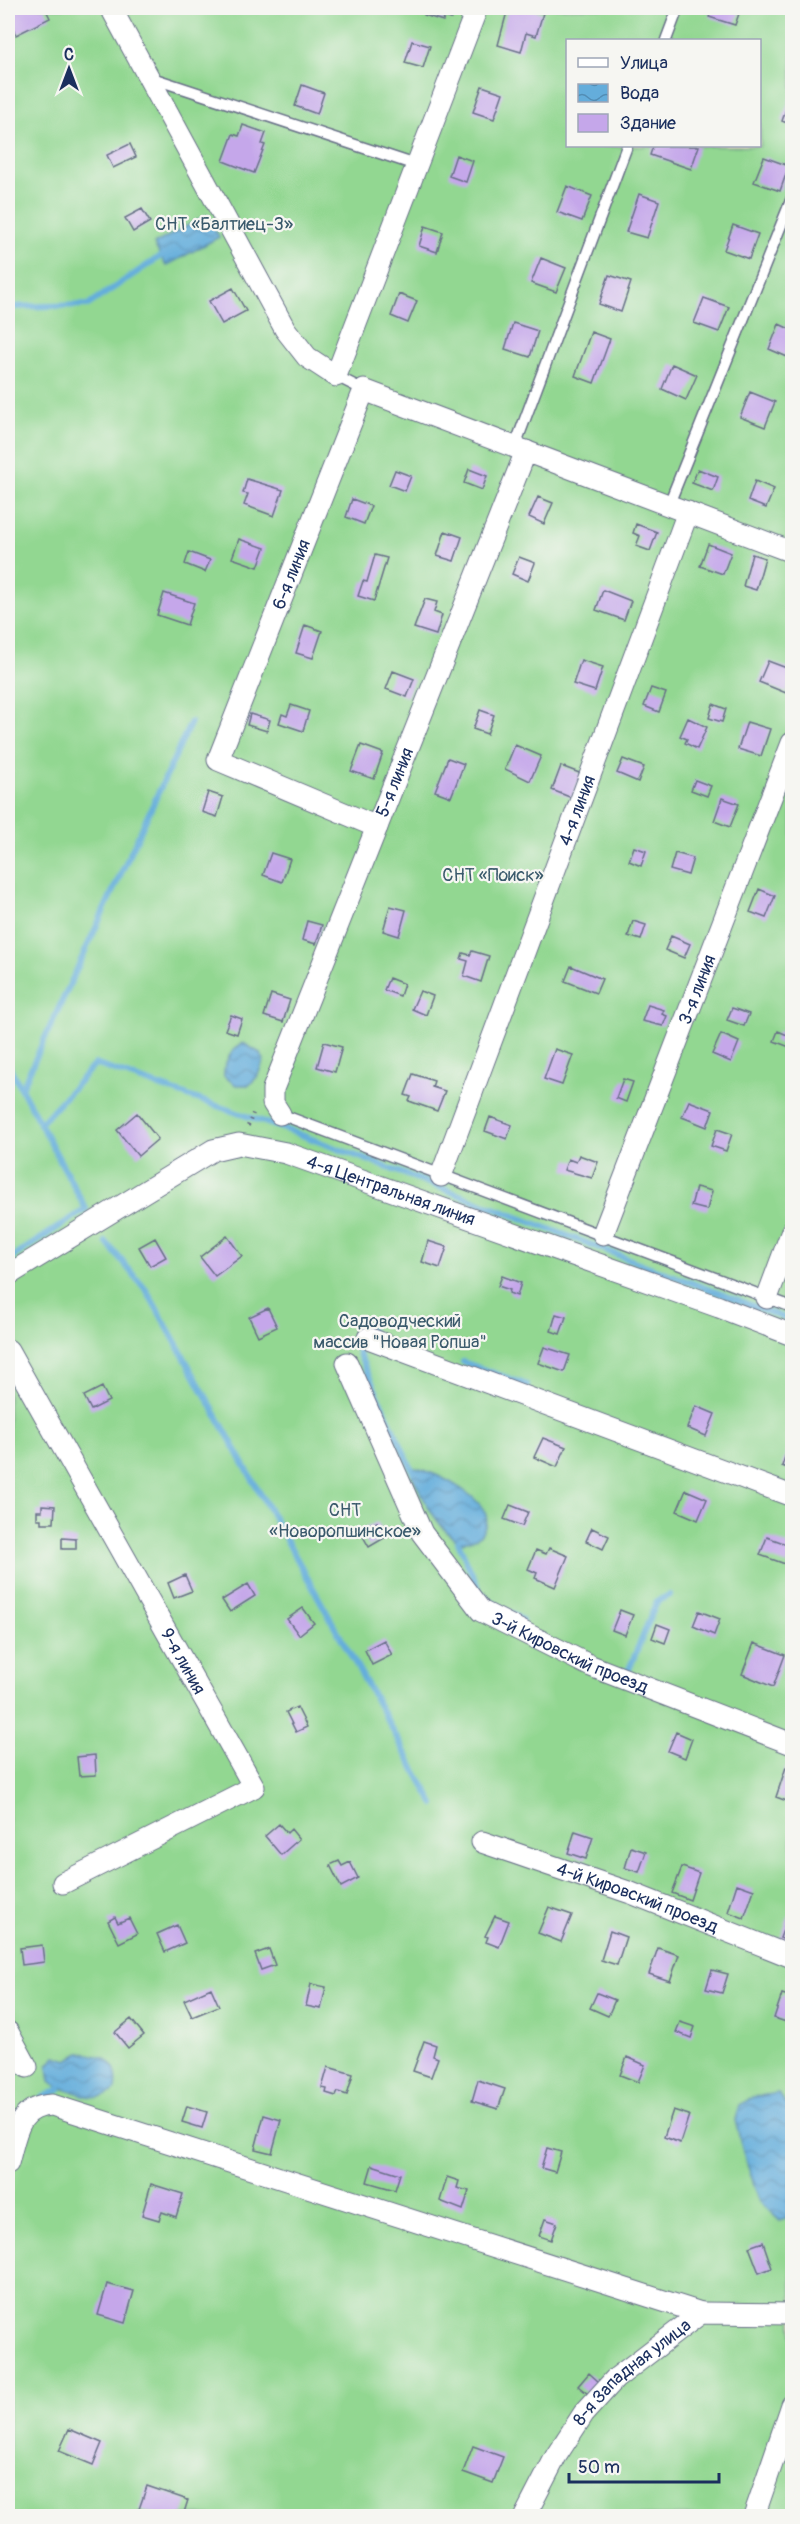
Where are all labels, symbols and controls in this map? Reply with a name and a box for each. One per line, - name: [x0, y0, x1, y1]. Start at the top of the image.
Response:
- north arrow: [39, 39, 99, 99]
- legend: [566, 39, 761, 147]
- text: С: [64, 45, 74, 65]
- text: Улица: [620, 52, 668, 75]
- text: Вода: [620, 82, 659, 105]
- text: Здание: [620, 112, 676, 135]
- park label: СНТ «Балтиец-3»: [155, 213, 293, 236]
- street label: 6-я линия: [267, 536, 315, 613]
- street label: 5-я линия: [371, 744, 419, 820]
- street label: 4-я линия: [553, 772, 601, 849]
- park label: СНТ «Поиск»: [442, 864, 544, 887]
- street label: 3-я линия: [673, 951, 721, 1028]
- street label: 4-я Центральная линия: [303, 1150, 478, 1231]
- park label: Садоводческий массив "Новая Ропша": [313, 1310, 487, 1354]
- park label: СНТ «Новоропшинское»: [269, 1499, 421, 1543]
- street label: 3-й Кировский проезд: [488, 1607, 652, 1699]
- street label: 9-я линия: [155, 1624, 211, 1698]
- street label: 4-й Кировский проезд: [554, 1857, 722, 1938]
- street label: 8-я Западная улица: [568, 2313, 696, 2430]
- scale bar: [569, 2446, 719, 2484]
- text: 50 m: [578, 2456, 620, 2479]

